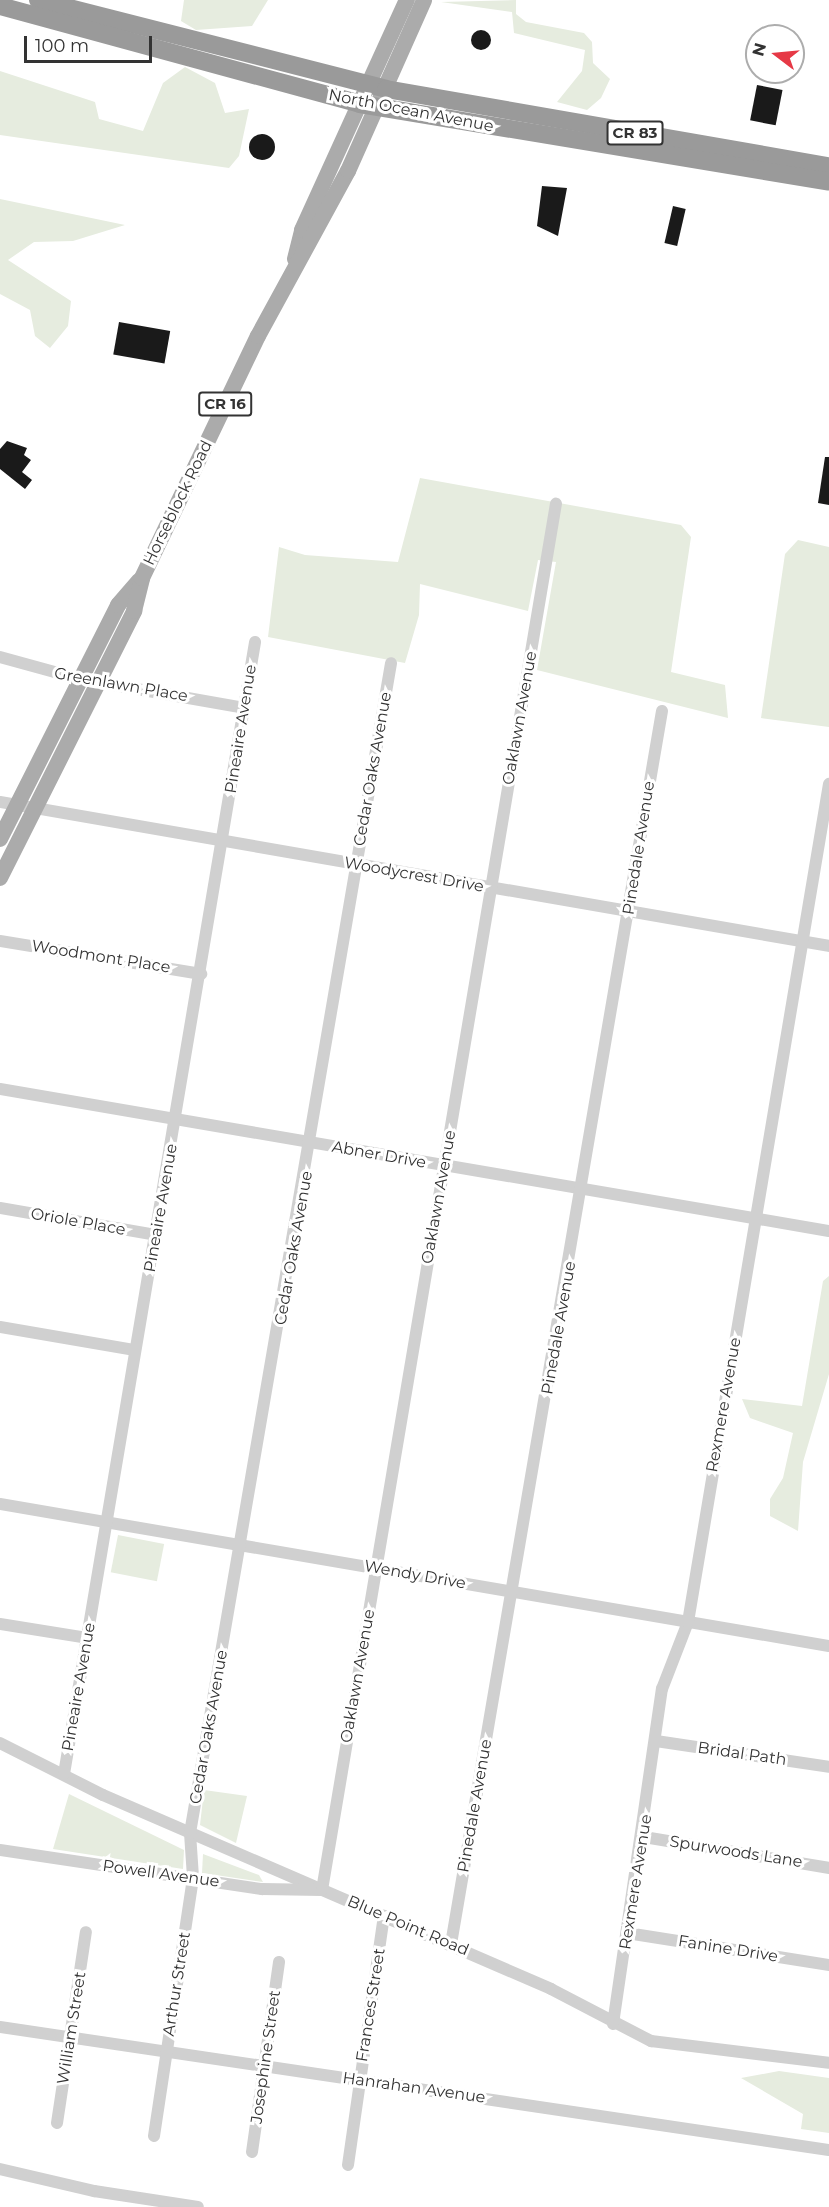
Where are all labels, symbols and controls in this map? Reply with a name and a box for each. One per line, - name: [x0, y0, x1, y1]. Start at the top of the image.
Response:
- scale bar: [27, 24, 154, 62]
- north arrow: [745, 24, 805, 84]
- text: 100 m: [35, 35, 89, 57]
- text: N: [748, 41, 770, 58]
- street label: North Ocean Avenue: [327, 86, 495, 136]
- road number: CR 83: [606, 121, 664, 145]
- road number: CR 16: [198, 392, 252, 416]
- street label: Horseblock Road: [139, 437, 217, 569]
- street label: Oaklawn Avenue: [499, 650, 541, 786]
- street label: Pineaire Avenue: [221, 663, 261, 795]
- street label: Greenlawn Place: [53, 664, 189, 706]
- street label: Cedar Oaks Avenue: [350, 690, 396, 848]
- street label: Pinedale Avenue: [619, 780, 659, 916]
- street label: Woodycrest Drive: [343, 853, 485, 897]
- street label: Woodmont Place: [30, 937, 172, 977]
- street label: Oaklawn Avenue: [418, 1129, 460, 1265]
- street label: Abner Drive: [330, 1137, 428, 1173]
- street label: Pineaire Avenue: [140, 1142, 182, 1274]
- street label: Cedar Oaks Avenue: [271, 1169, 317, 1327]
- street label: Oriole Place: [29, 1204, 127, 1240]
- street label: Pinedale Avenue: [538, 1260, 580, 1396]
- street label: Rexmere Avenue: [703, 1336, 745, 1474]
- street label: Wendy Drive: [363, 1557, 467, 1593]
- street label: Oaklawn Avenue: [337, 1608, 379, 1744]
- street label: Pineaire Avenue: [58, 1621, 100, 1753]
- street label: Cedar Oaks Avenue: [186, 1648, 232, 1806]
- street label: Pinedale Avenue: [454, 1738, 496, 1874]
- street label: Bridal Path: [696, 1738, 788, 1770]
- street label: Rexmere Avenue: [616, 1813, 656, 1951]
- street label: Spurwoods Lane: [668, 1832, 804, 1872]
- street label: Powell Avenue: [101, 1856, 221, 1892]
- street label: Blue Point Road: [344, 1892, 472, 1960]
- street label: Arthur Street: [159, 1931, 195, 2037]
- street label: Fanine Drive: [677, 1932, 779, 1966]
- street label: Frances Street: [353, 1947, 389, 2063]
- street label: William Street: [54, 1970, 90, 2086]
- street label: Josephine Street: [247, 1989, 285, 2125]
- street label: Hanrahan Avenue: [341, 2068, 487, 2108]

